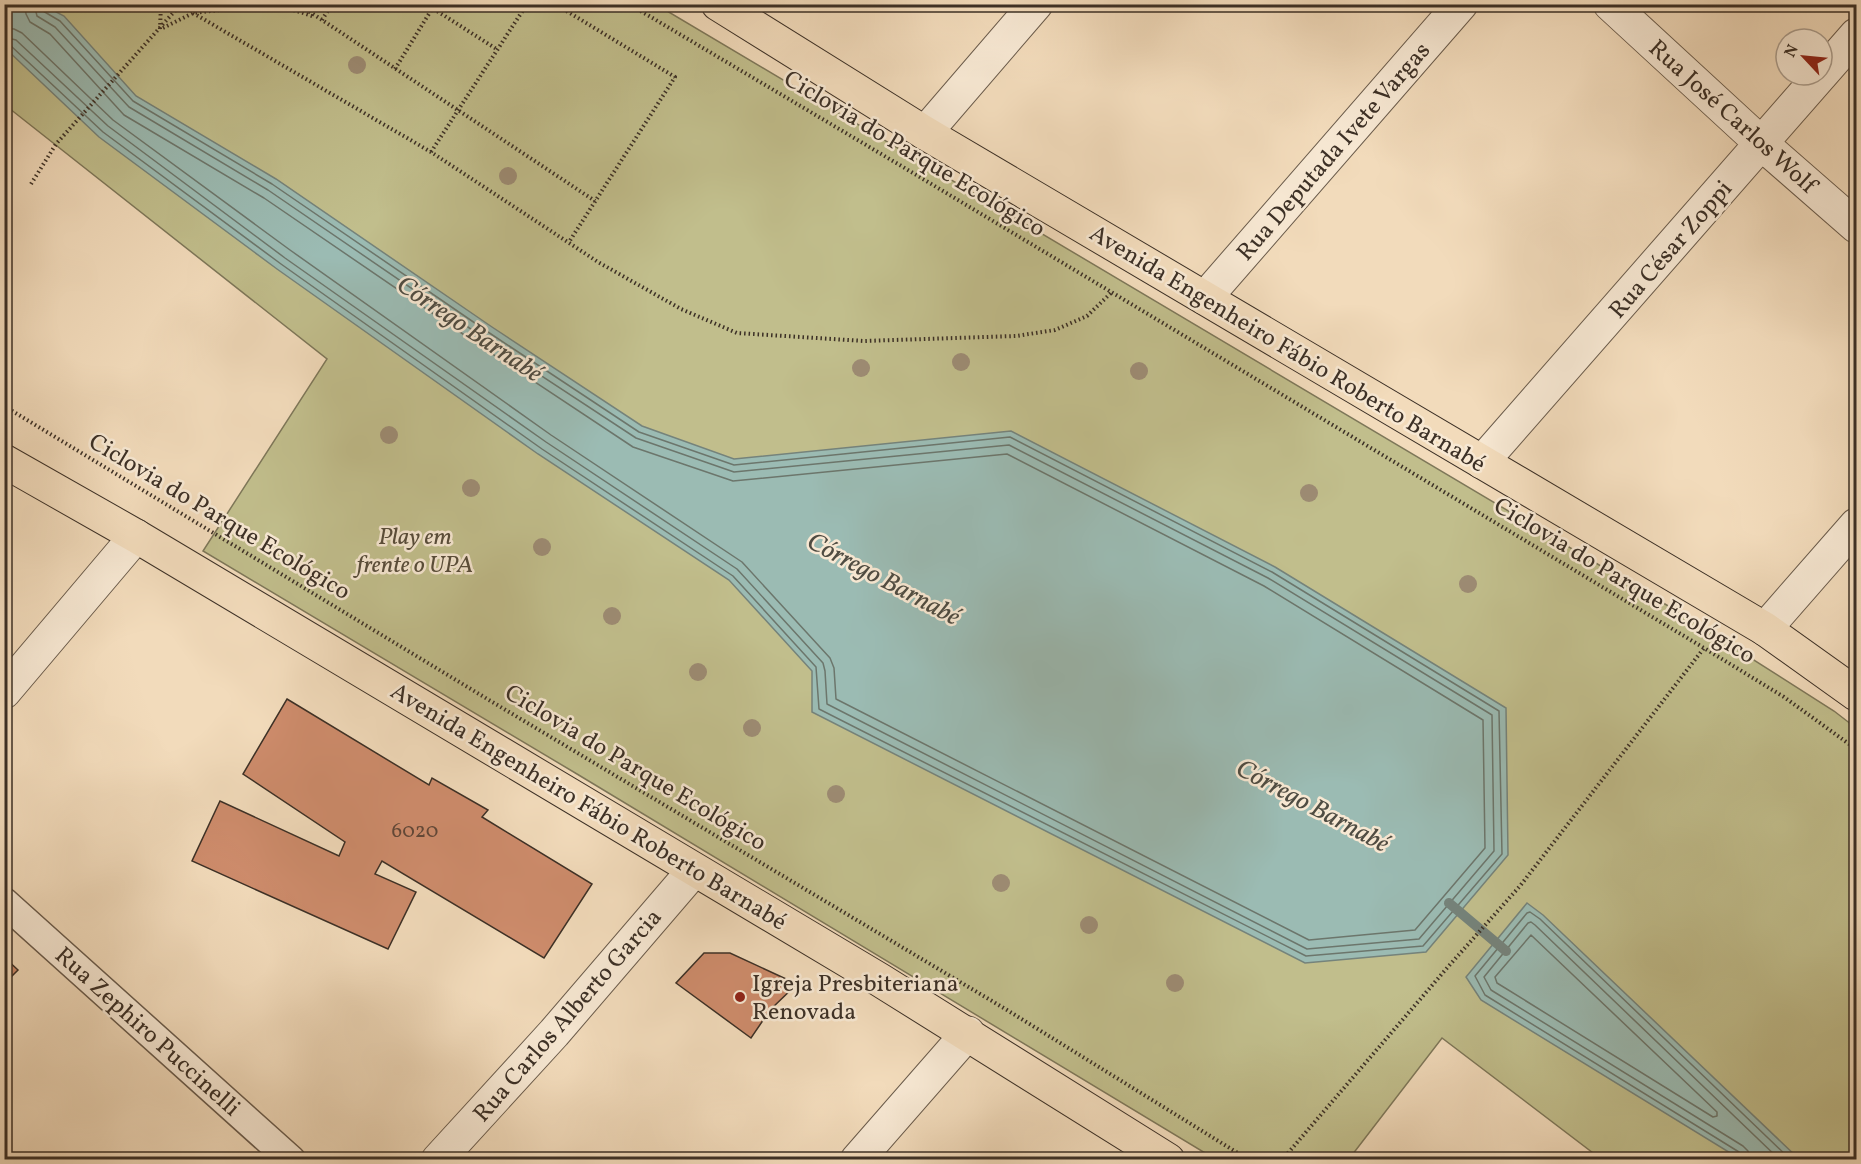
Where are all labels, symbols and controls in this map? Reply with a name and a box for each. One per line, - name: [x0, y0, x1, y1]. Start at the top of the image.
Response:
- north arrow: [1774, 27, 1834, 87]
- street label: Rua José Carlos Wolf: [1640, 33, 1825, 204]
- street label: Rua Deputada Ivete Vargas: [1230, 35, 1439, 269]
- text: N: [1780, 41, 1805, 61]
- street label: Ciclovia do Parque Ecológico: [777, 63, 1051, 247]
- street label: Rua César Zoppi: [1602, 174, 1741, 327]
- street label: Avenida Engenheiro Fábio Roberto Barnabé: [1082, 217, 1492, 482]
- water label: Córrego Barnabé: [389, 267, 550, 393]
- street label: Ciclovia do Parque Ecológico: [82, 426, 356, 610]
- street label: Ciclovia do Parque Ecológico: [1487, 490, 1761, 674]
- park label: Play em frente o UPA: [353, 521, 473, 583]
- water label: Córrego Barnabé: [800, 524, 967, 636]
- street label: Avenida Engenheiro Fábio Roberto Barnabé: [383, 675, 793, 940]
- street label: Ciclovia do Parque Ecológico: [498, 677, 772, 861]
- water label: Córrego Barnabé: [1229, 751, 1396, 863]
- house number: 6020: [392, 817, 438, 846]
- street label: Rua Carlos Alberto Garcia: [466, 902, 671, 1131]
- street label: Rua Zephiro Puccinelli: [46, 940, 247, 1125]
- place label: Igreja Presbiteriana Renovada: [752, 968, 959, 1030]
- marker: Igreja Presbiteriana Renovada: [733, 990, 747, 1004]

